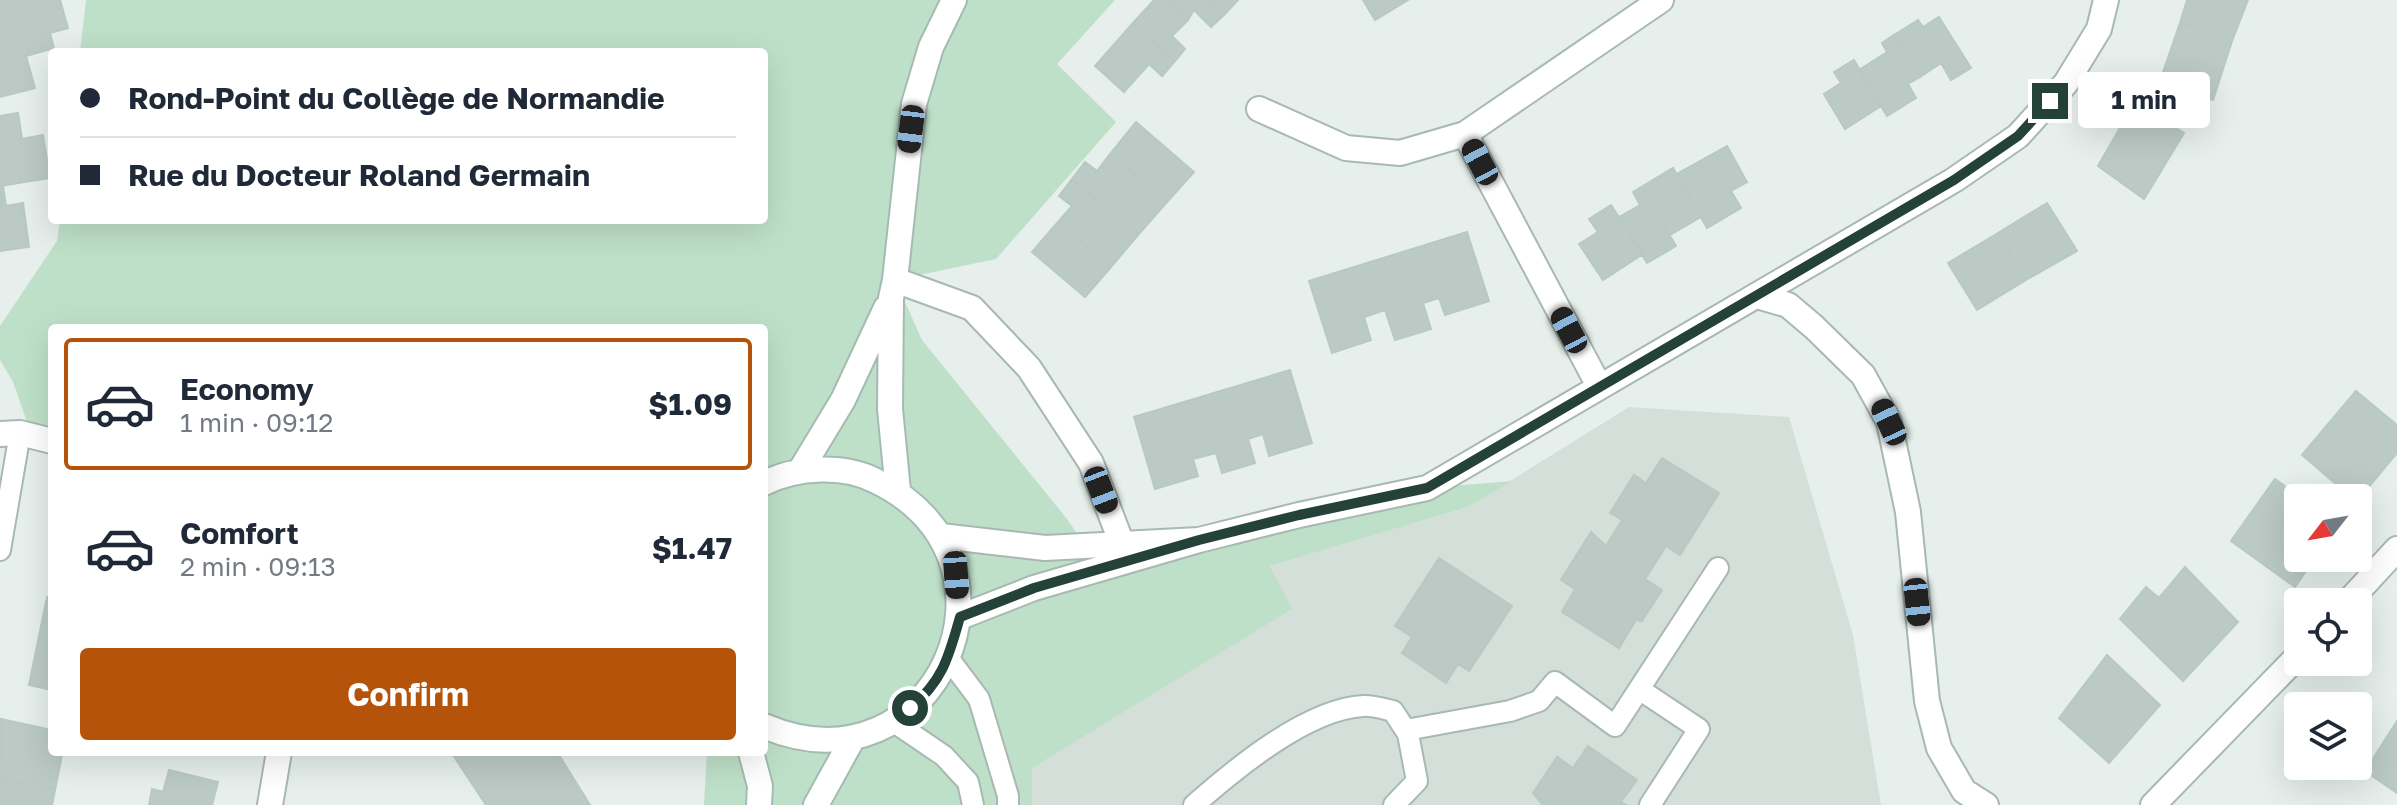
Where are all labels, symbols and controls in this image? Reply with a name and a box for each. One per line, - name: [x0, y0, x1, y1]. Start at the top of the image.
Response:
- callout: 1 min: [2078, 73, 2210, 129]
- text: Rond-Point du Collège de Normandie: [128, 80, 665, 116]
- route end: [2032, 83, 2068, 119]
- text: 1 min: [2111, 84, 2177, 115]
- car: [896, 104, 926, 154]
- car: [1458, 135, 1502, 189]
- text: Rue du Docteur Roland Germain: [128, 157, 590, 193]
- car: [1547, 303, 1591, 357]
- icon: car: [84, 368, 156, 440]
- text: Economy: [180, 371, 314, 407]
- text: $1.09: [648, 386, 732, 422]
- car: [1868, 395, 1910, 449]
- text: 1 min · 09:12: [180, 407, 333, 438]
- car: [1081, 463, 1121, 517]
- north arrow: [2284, 484, 2372, 572]
- map controls: [2284, 484, 2372, 780]
- icon: car: [84, 512, 156, 584]
- text: Comfort: [180, 515, 299, 551]
- text: $1.47: [652, 530, 732, 566]
- car: [942, 550, 970, 600]
- text: 2 min · 09:13: [180, 551, 336, 582]
- car: [1903, 577, 1931, 627]
- button: locate: [2284, 588, 2372, 676]
- button: Confirm: [80, 648, 736, 740]
- route start: [892, 690, 928, 726]
- button: layers: [2284, 692, 2372, 780]

